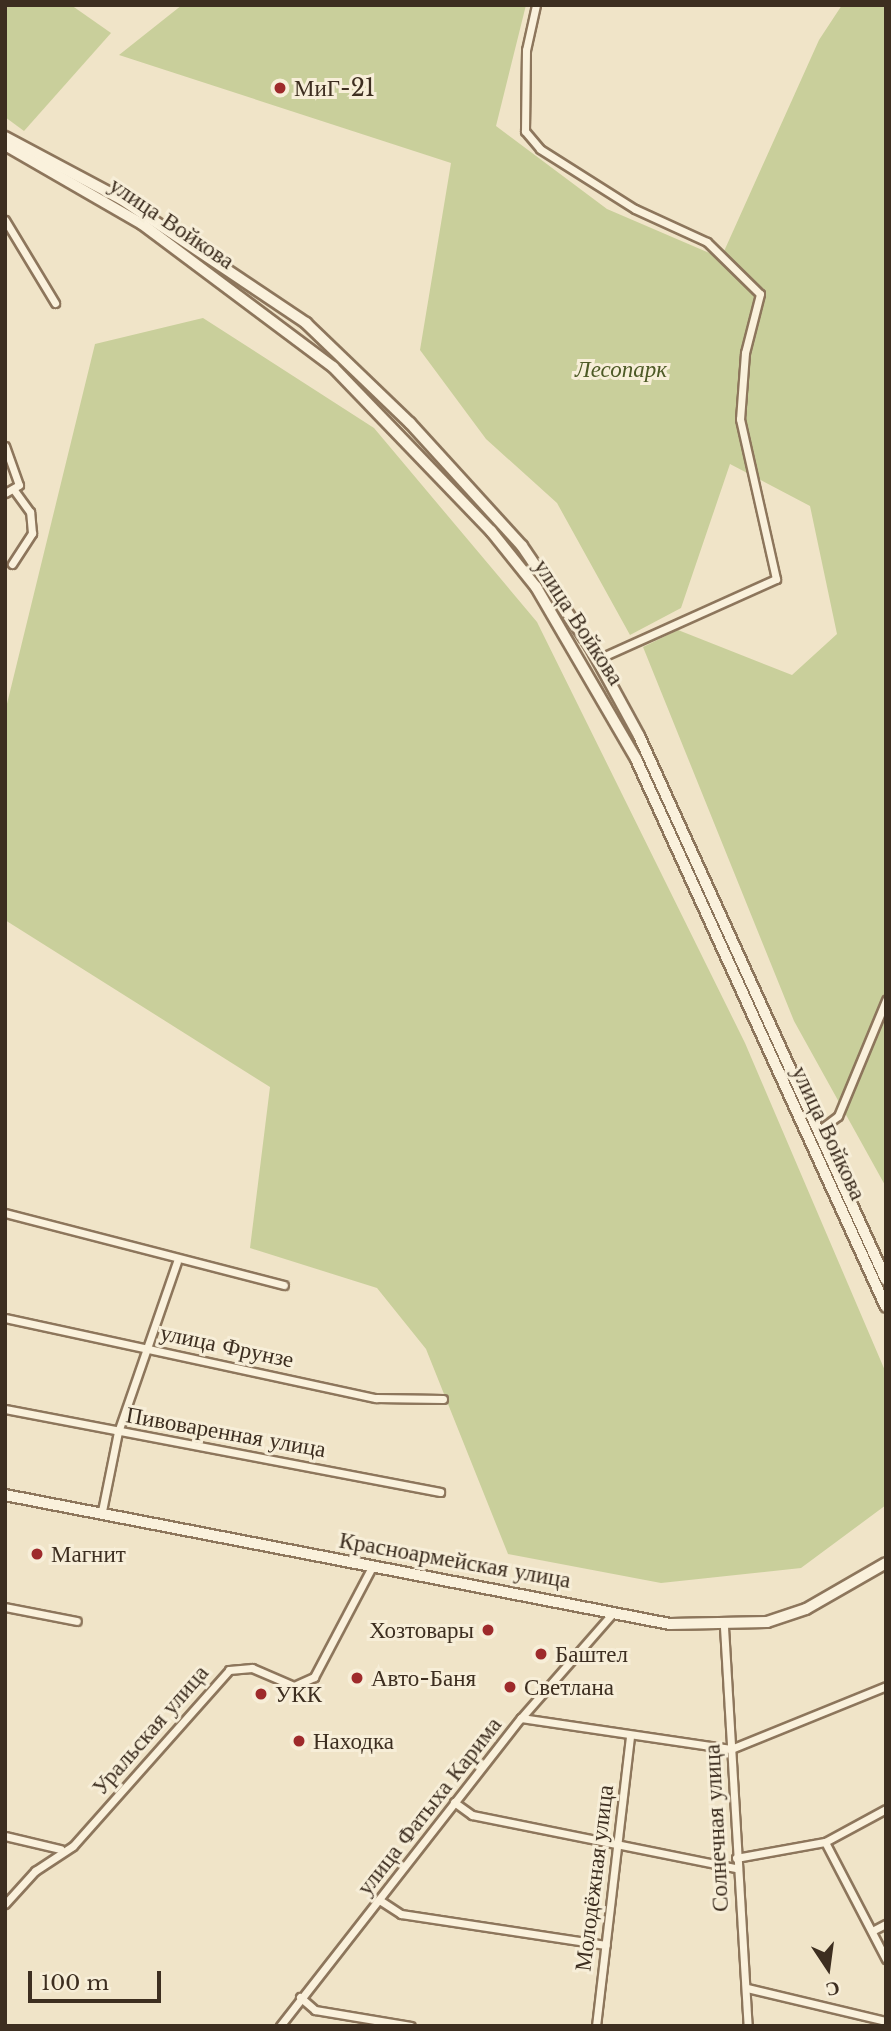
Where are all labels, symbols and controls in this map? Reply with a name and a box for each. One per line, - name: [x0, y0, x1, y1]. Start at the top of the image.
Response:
- place label: МиГ-21: [294, 74, 375, 102]
- marker: МиГ-21: [272, 80, 288, 96]
- street label: улица Войкова: [104, 171, 240, 275]
- park label: Лесопарк: [575, 355, 667, 383]
- street label: улица Войкова: [528, 554, 630, 690]
- street label: улица Войкова: [786, 1062, 872, 1204]
- street label: улица Фрунзе: [158, 1318, 296, 1374]
- street label: Пивоваренная улица: [124, 1401, 328, 1463]
- street label: Красноармейская улица: [337, 1526, 573, 1594]
- place label: Магнит: [51, 1540, 126, 1568]
- marker: Магнит: [29, 1546, 45, 1562]
- place label: Хозтовары: [369, 1616, 474, 1644]
- marker: Хозтовары: [480, 1622, 496, 1638]
- place label: Баштел: [555, 1640, 628, 1668]
- marker: Баштел: [533, 1646, 549, 1662]
- street label: Уральская улица: [86, 1659, 214, 1801]
- place label: Авто-Баня: [371, 1664, 476, 1692]
- marker: Авто-Баня: [349, 1670, 365, 1686]
- place label: Светлана: [524, 1673, 614, 1701]
- marker: Светлана: [502, 1679, 518, 1695]
- place label: УКК: [275, 1680, 322, 1708]
- marker: УКК: [253, 1686, 269, 1702]
- street label: улица Фатыха Карима: [351, 1711, 507, 1901]
- place label: Находка: [313, 1727, 394, 1755]
- marker: Находка: [291, 1733, 307, 1749]
- street label: Солнечная улица: [698, 1743, 734, 1913]
- street label: Молодёжная улица: [569, 1783, 619, 1973]
- north arrow: [793, 1933, 863, 2003]
- scale bar: [32, 1958, 164, 2002]
- text: 100 m: [41, 1970, 109, 1996]
- text: С: [824, 1976, 842, 2002]

